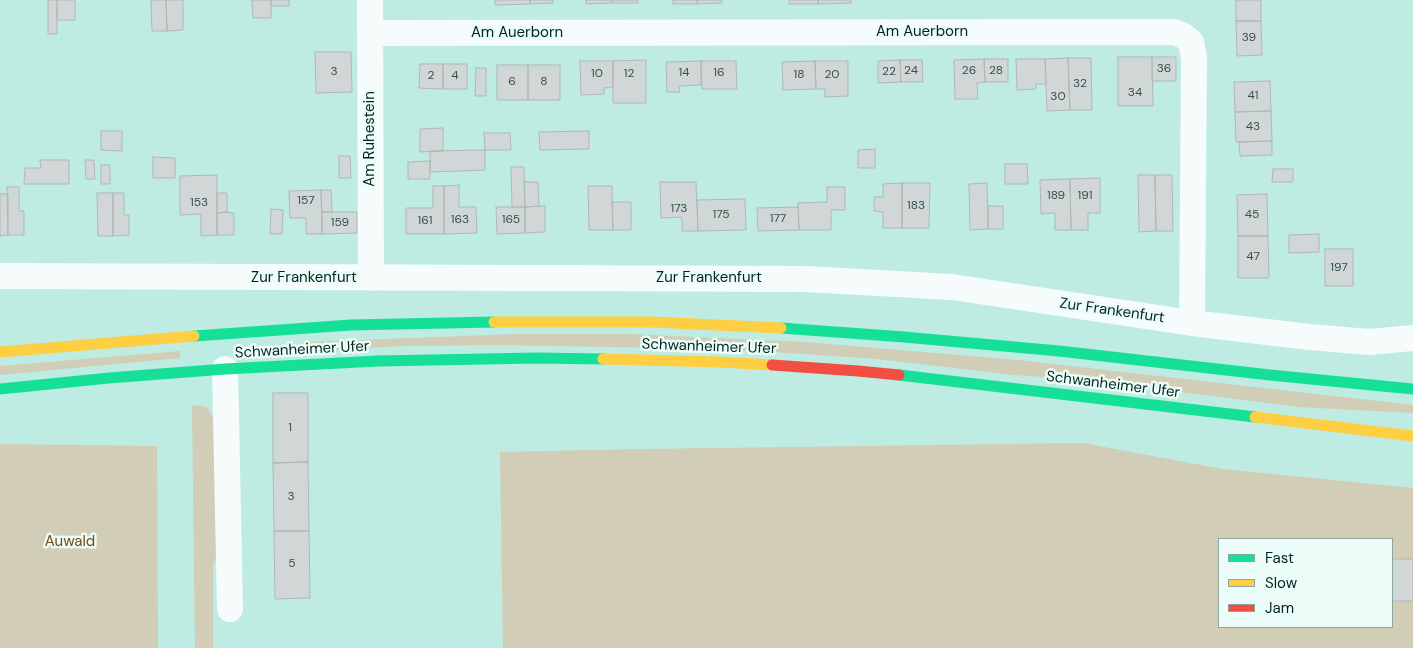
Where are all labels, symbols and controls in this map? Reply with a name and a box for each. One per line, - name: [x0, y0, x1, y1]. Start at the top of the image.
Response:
- street label: Am Auerborn: [876, 23, 968, 41]
- street label: Am Auerborn: [471, 24, 563, 42]
- house number: 39: [1242, 31, 1256, 45]
- house number: 36: [1157, 62, 1171, 76]
- house number: 24: [904, 64, 918, 78]
- house number: 26: [962, 64, 976, 78]
- house number: 28: [989, 64, 1003, 78]
- house number: 3: [330, 65, 338, 79]
- house number: 22: [882, 65, 896, 79]
- house number: 14: [678, 66, 690, 80]
- house number: 16: [713, 66, 725, 80]
- house number: 10: [591, 67, 603, 81]
- house number: 12: [624, 67, 634, 81]
- house number: 18: [793, 68, 805, 82]
- house number: 20: [825, 68, 839, 82]
- house number: 2: [428, 69, 434, 83]
- house number: 4: [451, 69, 459, 83]
- house number: 6: [508, 75, 516, 89]
- house number: 8: [540, 75, 548, 89]
- house number: 32: [1073, 77, 1087, 91]
- house number: 34: [1128, 86, 1142, 100]
- house number: 41: [1247, 89, 1259, 103]
- house number: 30: [1050, 90, 1066, 104]
- street label: Am Ruhestein: [361, 91, 379, 187]
- house number: 43: [1246, 120, 1260, 134]
- house number: 189: [1047, 189, 1065, 203]
- house number: 191: [1078, 189, 1092, 203]
- house number: 157: [297, 194, 315, 208]
- house number: 153: [190, 196, 208, 210]
- house number: 183: [907, 199, 925, 213]
- house number: 173: [671, 202, 687, 216]
- house number: 175: [712, 208, 730, 222]
- house number: 45: [1245, 208, 1259, 222]
- house number: 177: [770, 212, 786, 226]
- house number: 163: [451, 213, 469, 227]
- house number: 165: [502, 213, 520, 227]
- house number: 161: [417, 214, 433, 228]
- house number: 159: [331, 216, 349, 230]
- house number: 47: [1246, 250, 1260, 264]
- house number: 197: [1330, 261, 1348, 275]
- street label: Zur Frankenfurt: [251, 269, 357, 287]
- street label: Zur Frankenfurt: [656, 269, 762, 287]
- street label: Zur Frankenfurt: [1058, 295, 1166, 327]
- street label: Schwanheimer Ufer: [641, 336, 777, 358]
- street label: Schwanheimer Ufer: [234, 337, 370, 363]
- street label: Schwanheimer Ufer: [1045, 368, 1181, 402]
- house number: 1: [288, 421, 292, 435]
- house number: 3: [287, 490, 295, 504]
- park label: Auwald: [45, 533, 95, 551]
- legend: [1218, 538, 1393, 628]
- text: Fast: [1265, 548, 1294, 568]
- house number: 5: [288, 557, 296, 571]
- text: Slow: [1265, 573, 1297, 593]
- text: Jam: [1265, 598, 1294, 618]

